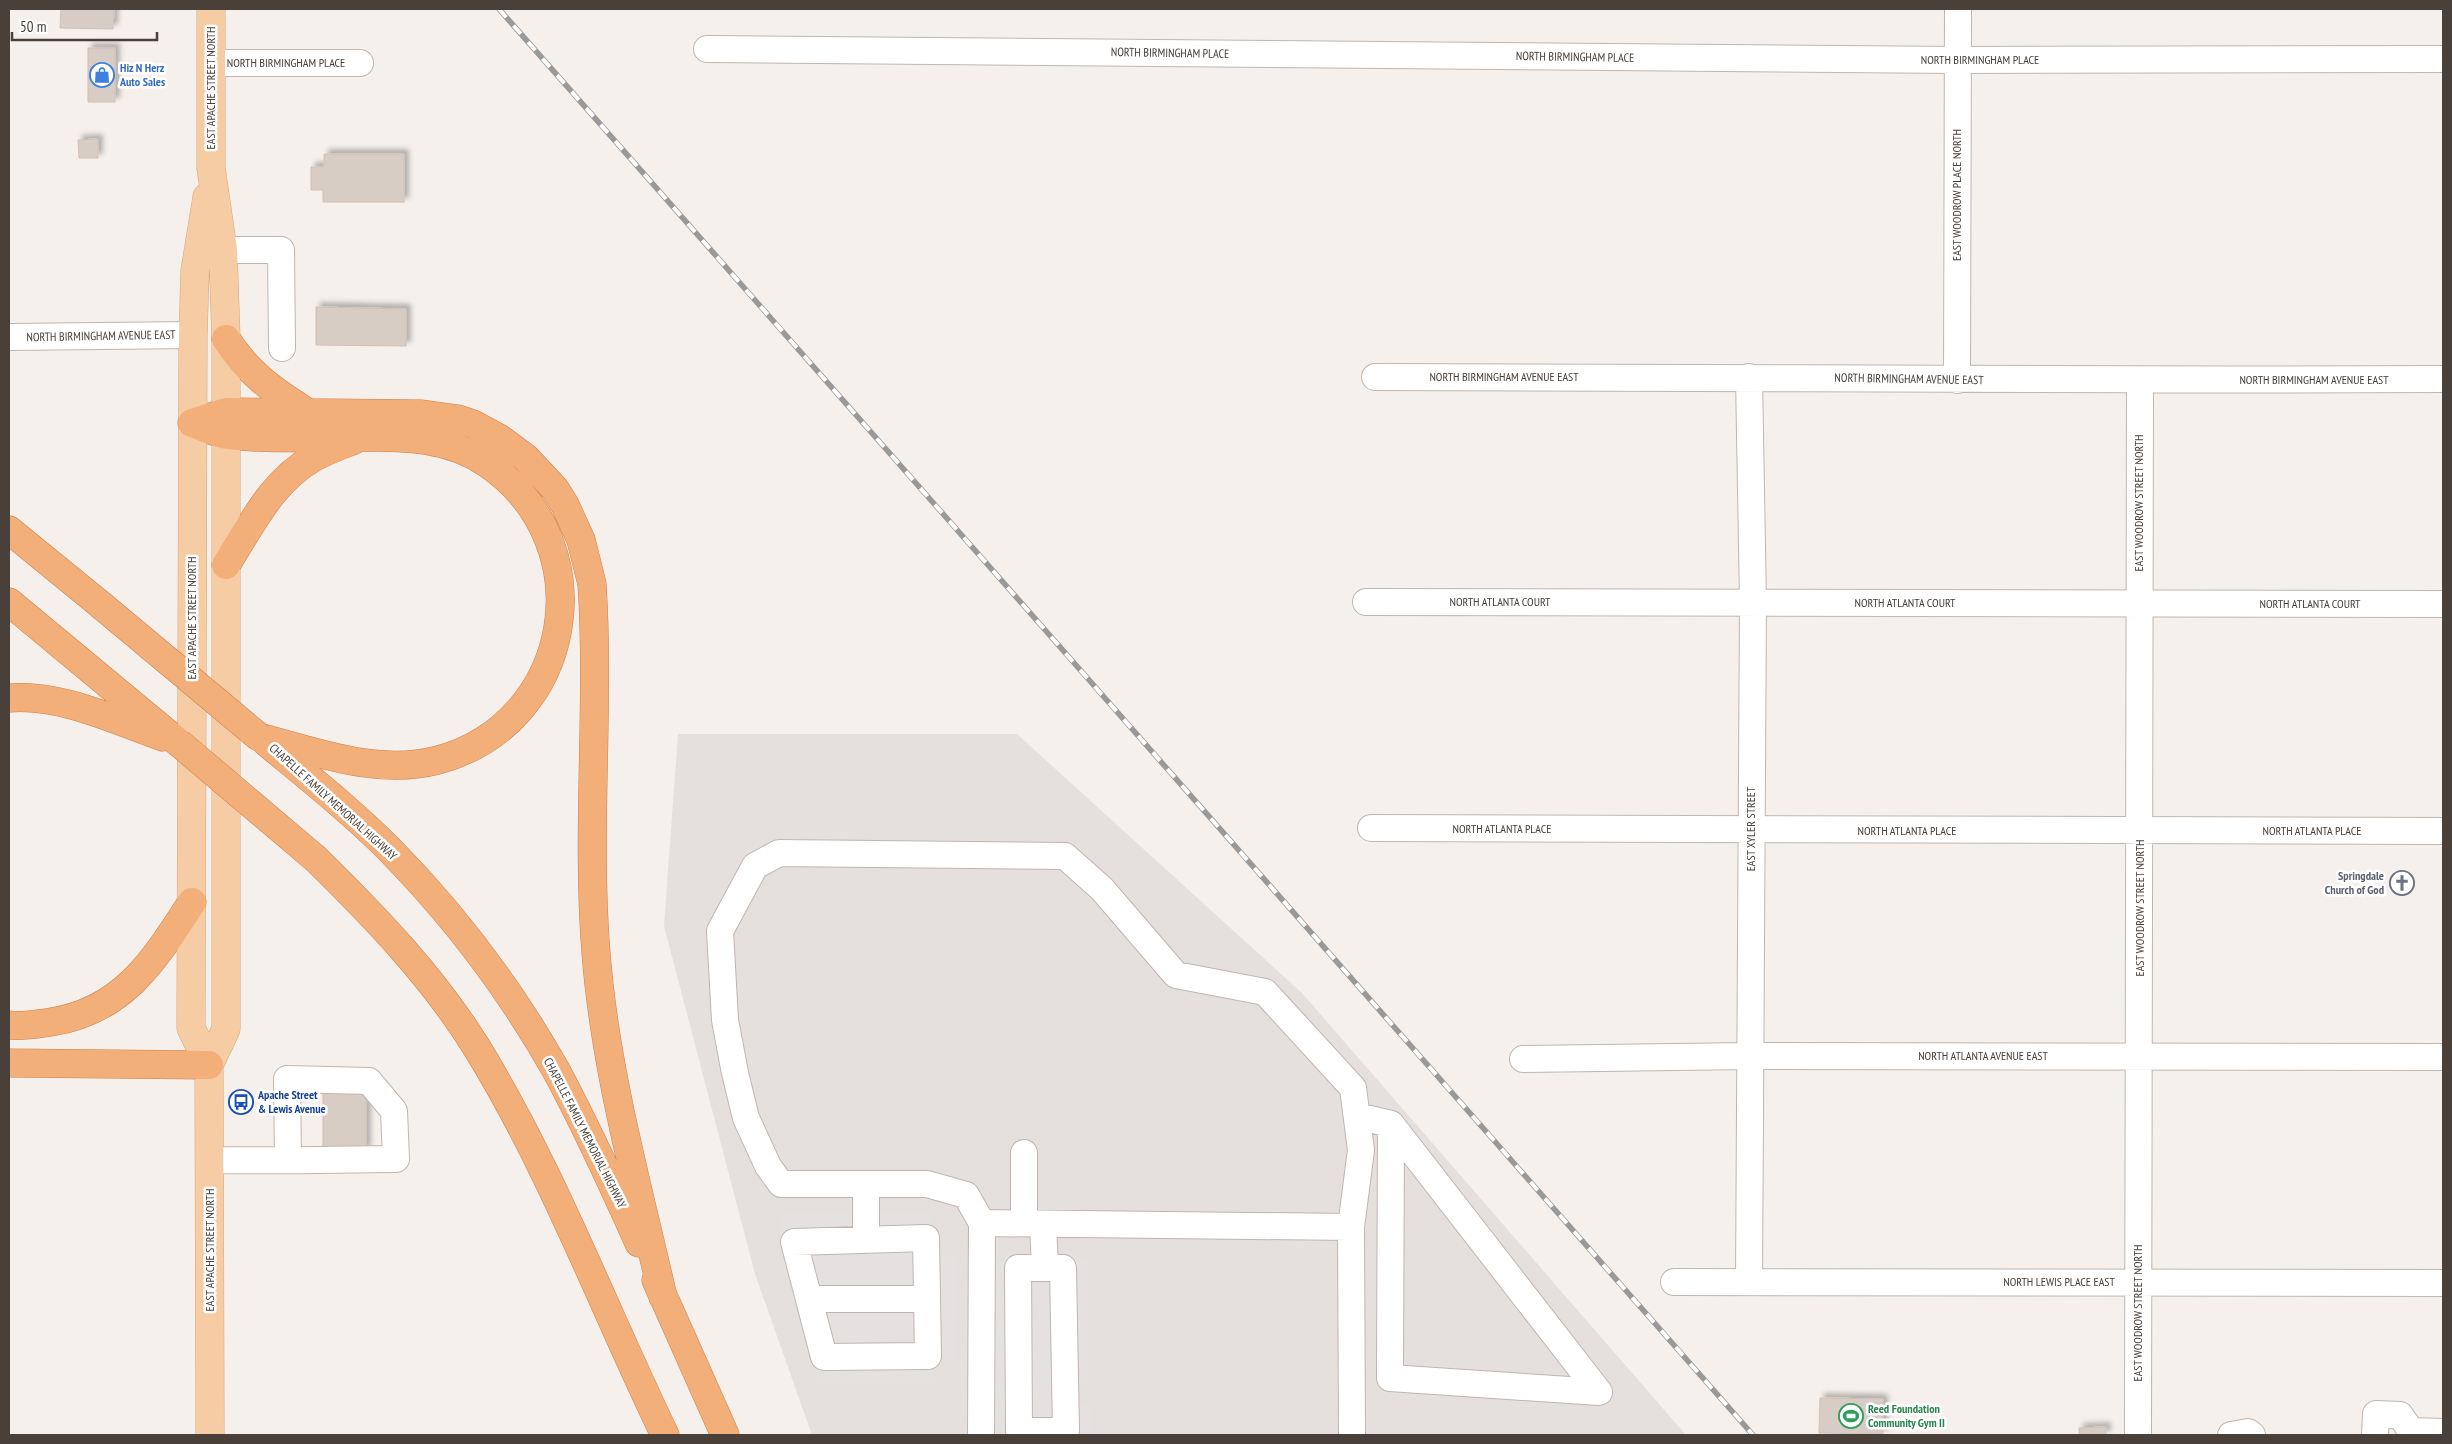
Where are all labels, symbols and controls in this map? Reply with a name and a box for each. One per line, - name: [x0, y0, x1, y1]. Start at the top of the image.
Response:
- scale bar: [12, 10, 158, 42]
- text: 50 m: [20, 17, 46, 36]
- street label: EAST APACHE STREET NORTH: [203, 27, 218, 149]
- street label: NORTH BIRMINGHAM PLACE: [1111, 44, 1229, 61]
- street label: NORTH BIRMINGHAM PLACE: [1516, 48, 1634, 65]
- street label: NORTH BIRMINGHAM PLACE: [1921, 52, 2039, 67]
- street label: NORTH BIRMINGHAM PLACE: [227, 55, 345, 70]
- place label: Hiz N Herz Auto Sales: [119, 60, 165, 89]
- shop icon: Hiz N Herz Auto Sales: [89, 62, 115, 88]
- street label: EAST WOODROW PLACE NORTH: [1949, 129, 1964, 261]
- street label: NORTH BIRMINGHAM AVENUE EAST: [26, 327, 176, 344]
- street label: NORTH BIRMINGHAM AVENUE EAST: [1429, 369, 1579, 384]
- street label: NORTH BIRMINGHAM AVENUE EAST: [1834, 370, 1984, 387]
- street label: NORTH BIRMINGHAM AVENUE EAST: [2239, 372, 2389, 387]
- street label: EAST WOODROW STREET NORTH: [2131, 435, 2146, 571]
- street label: EAST APACHE STREET NORTH: [184, 557, 199, 679]
- street label: NORTH ATLANTA COURT: [1450, 594, 1551, 609]
- street label: NORTH ATLANTA COURT: [1855, 595, 1956, 610]
- street label: NORTH ATLANTA COURT: [2260, 596, 2361, 611]
- street label: CHAPELLE FAMILY MEMORIAL HIGHWAY: [266, 740, 401, 863]
- street label: EAST XYLER STREET: [1743, 786, 1758, 871]
- street label: NORTH ATLANTA PLACE: [1453, 821, 1551, 836]
- street label: NORTH ATLANTA PLACE: [1858, 823, 1956, 838]
- street label: NORTH ATLANTA PLACE: [2263, 823, 2361, 838]
- street label: EAST WOODROW STREET NORTH: [2132, 840, 2147, 976]
- place label: Springdale Church of God: [2325, 868, 2384, 897]
- church icon: Springdale Church of God: [2389, 870, 2415, 896]
- street label: NORTH ATLANTA AVENUE EAST: [1918, 1048, 2048, 1063]
- street label: CHAPELLE FAMILY MEMORIAL HIGHWAY: [541, 1055, 630, 1211]
- place label: Apache Street & Lewis Avenue: [257, 1087, 326, 1116]
- bus stop icon: Apache Street & Lewis Avenue: [228, 1089, 254, 1115]
- street label: EAST APACHE STREET NORTH: [202, 1189, 217, 1311]
- street label: EAST WOODROW STREET NORTH: [2130, 1245, 2145, 1381]
- street label: NORTH LEWIS PLACE EAST: [2003, 1274, 2115, 1289]
- place label: Reed Foundation Community Gym II: [1868, 1401, 1945, 1430]
- sports icon: Reed Foundation Community Gym II: [1838, 1403, 1864, 1429]

